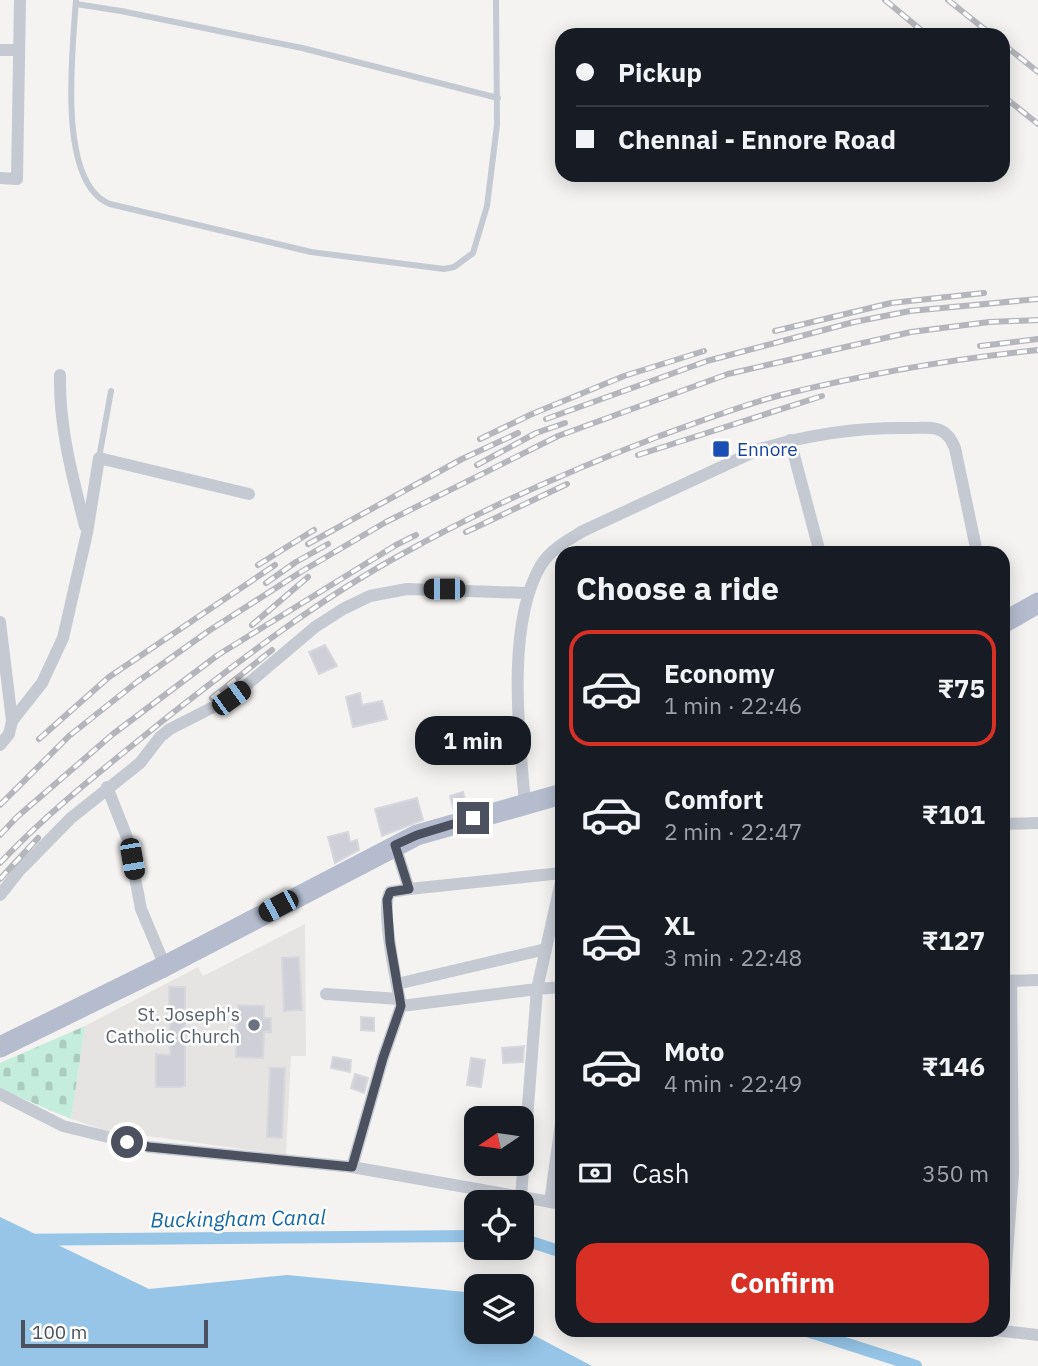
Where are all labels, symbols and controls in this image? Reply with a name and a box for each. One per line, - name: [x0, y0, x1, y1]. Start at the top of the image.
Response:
- text: Pickup: [618, 55, 702, 89]
- text: Chennai - Ennore Road: [618, 122, 896, 156]
- place label: Ennore: [737, 437, 798, 461]
- marker: Ennore: [711, 439, 731, 459]
- text: Choose a ride: [576, 567, 779, 609]
- car: [424, 579, 466, 600]
- text: Economy: [664, 656, 775, 690]
- icon: car: [580, 657, 643, 720]
- text: ₹75: [937, 671, 985, 705]
- car: [208, 677, 255, 719]
- text: 1 min · 22:46: [664, 690, 802, 720]
- callout: 1 min: [415, 716, 531, 766]
- text: 1 min: [443, 725, 503, 755]
- text: Comfort: [664, 782, 763, 816]
- icon: car: [580, 783, 643, 846]
- text: ₹101: [922, 797, 985, 831]
- route end: [457, 802, 489, 834]
- text: 2 min · 22:47: [664, 816, 802, 846]
- car: [119, 836, 146, 882]
- car: [255, 887, 302, 925]
- text: XL: [664, 908, 695, 942]
- icon: car: [580, 909, 643, 972]
- text: ₹127: [922, 923, 985, 957]
- text: 3 min · 22:48: [664, 942, 802, 972]
- place label: St. Joseph's Catholic Church: [105, 1002, 240, 1048]
- marker: St. Joseph's Catholic Church: [246, 1017, 262, 1033]
- text: Moto: [664, 1034, 724, 1068]
- icon: car: [580, 1035, 643, 1098]
- text: ₹146: [922, 1049, 985, 1083]
- text: 4 min · 22:49: [664, 1068, 802, 1098]
- north arrow: [464, 1106, 534, 1176]
- map controls: [464, 1106, 534, 1344]
- route start: [111, 1126, 143, 1158]
- icon: cash: [576, 1154, 614, 1192]
- text: Cash: [632, 1156, 689, 1190]
- text: 350 m: [922, 1158, 989, 1188]
- button: locate: [464, 1190, 534, 1260]
- water label: Buckingham Canal: [150, 1202, 326, 1234]
- button: Confirm: [576, 1243, 989, 1323]
- button: layers: [464, 1274, 534, 1344]
- scale bar: [21, 1317, 208, 1349]
- text: 100 m: [32, 1320, 87, 1344]

